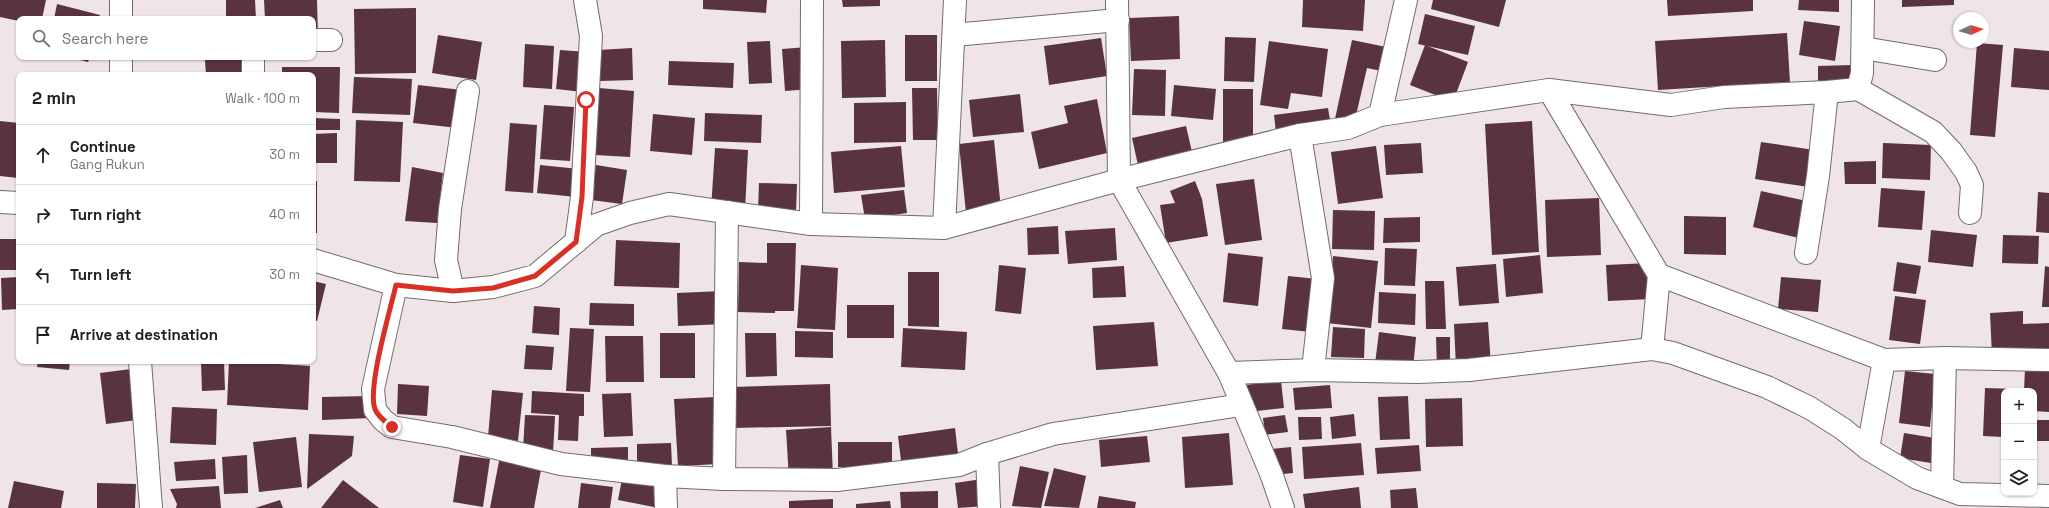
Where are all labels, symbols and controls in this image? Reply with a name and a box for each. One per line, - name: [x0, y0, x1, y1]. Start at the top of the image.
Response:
- north arrow: [1953, 12, 1989, 48]
- search box: [16, 16, 316, 60]
- icon: search: [30, 27, 52, 49]
- text: Search here: [62, 29, 148, 48]
- text: 2 min: [32, 87, 76, 109]
- text: Walk · 100 m: [225, 90, 300, 107]
- route start: [577, 91, 595, 109]
- text: Continue: [70, 137, 136, 156]
- icon: ahead: [32, 144, 54, 166]
- text: 30 m: [269, 146, 300, 163]
- text: Gang Rukun: [70, 156, 145, 173]
- icon: right: [32, 204, 54, 226]
- text: Turn right: [70, 205, 141, 224]
- text: 40 m: [269, 206, 300, 223]
- icon: left: [32, 264, 54, 286]
- text: Turn left: [70, 265, 132, 284]
- text: 30 m: [269, 266, 300, 283]
- icon: arrive: [32, 324, 54, 346]
- text: Arrive at destination: [70, 325, 218, 344]
- map controls: [2001, 388, 2037, 496]
- button: +: [2001, 388, 2037, 424]
- route end: [383, 418, 401, 436]
- button: −: [2001, 424, 2037, 460]
- button: layers: [2001, 460, 2037, 496]

